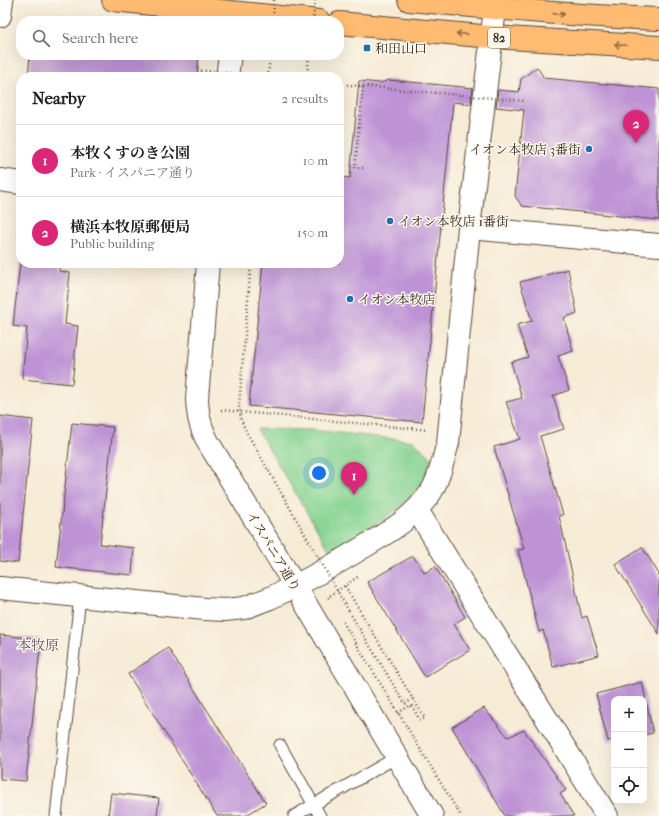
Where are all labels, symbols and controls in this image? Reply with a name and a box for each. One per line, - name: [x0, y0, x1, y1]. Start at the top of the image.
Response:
- one-way arrow: [552, 10, 565, 17]
- search box: [16, 16, 344, 60]
- icon: search: [30, 27, 52, 49]
- road number: 82: [488, 28, 510, 48]
- text: Search here: [62, 29, 138, 47]
- one-way arrow: [456, 31, 469, 38]
- place label: 和田山口: [375, 41, 427, 56]
- one-way arrow: [614, 41, 627, 49]
- marker: 和田山口: [362, 43, 372, 53]
- text: Nearby: [32, 88, 86, 108]
- text: 2 results: [282, 91, 328, 106]
- pin: 2: [623, 110, 649, 143]
- place label: イオン本牧店 3番街: [469, 142, 581, 157]
- text: 本牧くすのき公園: [70, 144, 190, 162]
- marker: イオン本牧店 3番街: [584, 144, 594, 154]
- text: 1: [43, 153, 47, 168]
- text: 10 m: [303, 153, 328, 168]
- text: Park · イスパニア通り: [70, 165, 195, 180]
- place label: イオン本牧店 1番街: [398, 214, 509, 229]
- marker: イオン本牧店 1番街: [385, 216, 395, 226]
- text: 横浜本牧原郵便局: [70, 218, 190, 236]
- text: 2: [42, 225, 48, 240]
- text: 150 m: [297, 225, 328, 240]
- text: Public building: [70, 236, 155, 251]
- place label: イオン本牧店: [358, 292, 436, 307]
- marker: イオン本牧店: [345, 294, 355, 304]
- pin: 1: [341, 462, 367, 495]
- your location: [309, 463, 329, 483]
- street label: イスパニア通り: [244, 508, 303, 594]
- district label: 本牧原: [17, 637, 59, 654]
- map controls: [611, 696, 647, 804]
- button: +: [611, 696, 647, 732]
- button: −: [611, 732, 647, 768]
- button: locate: [611, 768, 647, 804]

